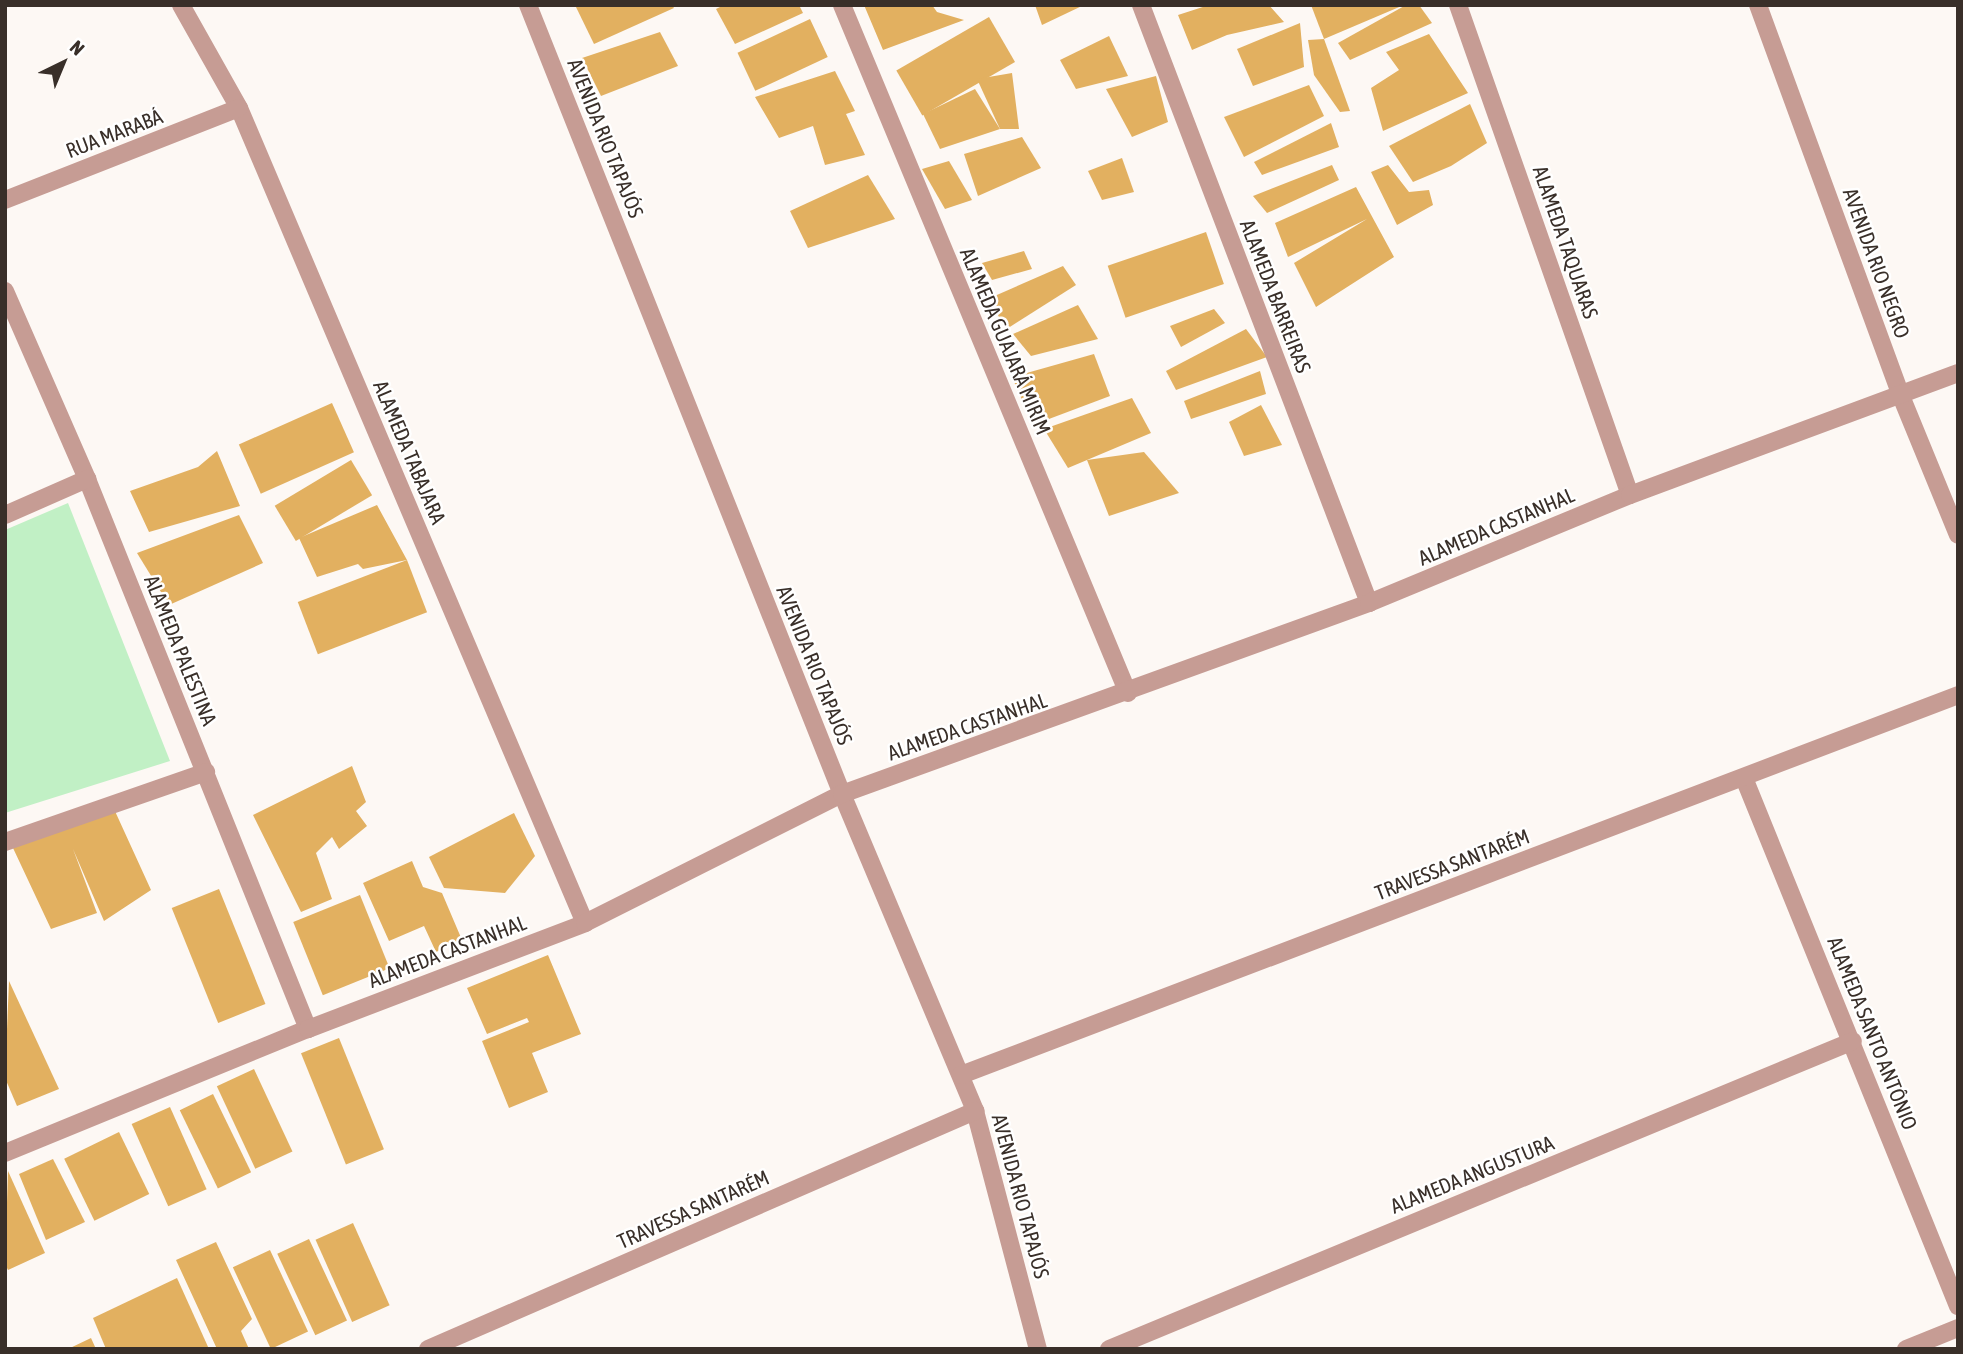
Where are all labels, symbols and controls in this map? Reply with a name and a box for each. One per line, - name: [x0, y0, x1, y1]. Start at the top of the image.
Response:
- north arrow: [28, 28, 98, 98]
- text: N: [66, 36, 89, 60]
- street label: AVENIDA RIO TAPAJÓS: [563, 55, 649, 221]
- street label: RUA MARABÁ: [62, 103, 166, 163]
- street label: ALAMEDA TAQUARAS: [1528, 162, 1604, 322]
- street label: AVENIDA RIO NEGRO: [1838, 185, 1916, 341]
- street label: ALAMEDA BARREIRAS: [1235, 216, 1317, 376]
- street label: ALAMEDA GUAJARÁ MIRIM: [955, 244, 1057, 438]
- street label: ALAMEDA TABAJARA: [368, 376, 452, 528]
- street label: ALAMEDA CASTANHAL: [1414, 482, 1578, 570]
- street label: ALAMEDA PALESTINA: [139, 571, 223, 729]
- street label: AVENIDA RIO TAPAJÓS: [772, 582, 858, 748]
- street label: ALAMEDA CASTANHAL: [884, 687, 1050, 765]
- street label: TRAVESSA SANTARÉM: [1371, 823, 1533, 905]
- street label: ALAMEDA CASTANHAL: [365, 909, 529, 993]
- street label: ALAMEDA SANTO ANTÔNIO: [1823, 933, 1923, 1133]
- street label: AVENIDA RIO TAPAJÓS: [987, 1111, 1055, 1281]
- street label: ALAMEDA ANGUSTURA: [1387, 1130, 1557, 1218]
- street label: TRAVESSA SANTARÉM: [613, 1164, 773, 1254]

